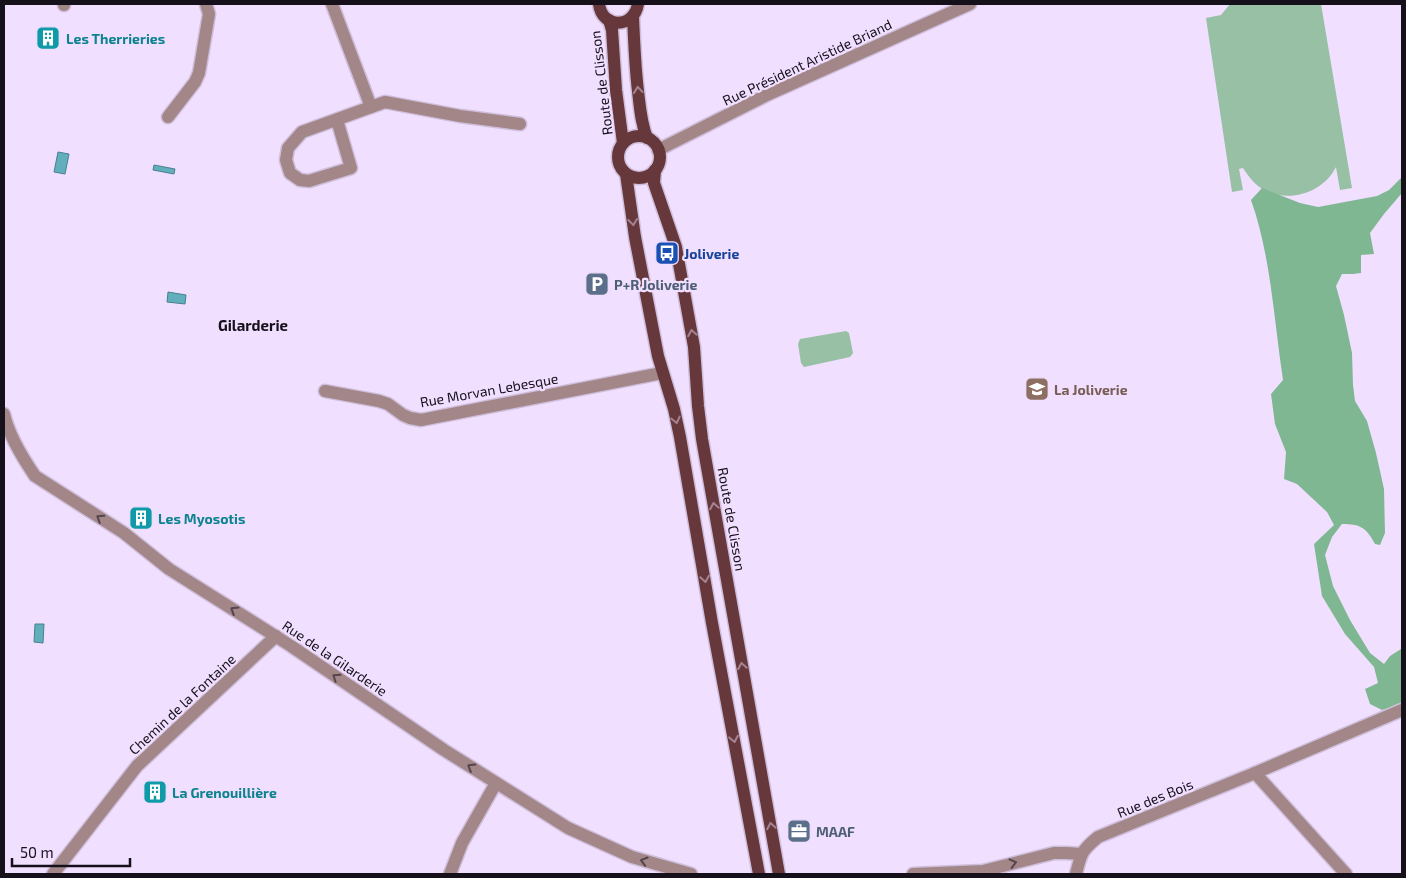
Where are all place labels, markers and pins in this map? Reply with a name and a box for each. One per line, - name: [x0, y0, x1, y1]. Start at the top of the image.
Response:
- building icon: Les Therrieries: [35, 25, 61, 51]
- place label: Les Therrieries: [66, 30, 165, 47]
- bus stop icon: Joliverie: [654, 240, 680, 266]
- place label: Joliverie: [684, 245, 739, 262]
- parking icon: P+R Joliverie: [584, 271, 610, 297]
- place label: P+R Joliverie: [614, 276, 697, 293]
- school or university icon: La Joliverie: [1024, 376, 1050, 402]
- place label: La Joliverie: [1054, 381, 1128, 398]
- building icon: Les Myosotis: [128, 505, 154, 531]
- place label: Les Myosotis: [158, 510, 245, 527]
- building icon: La Grenouillière: [142, 779, 168, 805]
- place label: La Grenouillière: [172, 784, 277, 801]
- office icon: MAAF: [786, 818, 812, 844]
- place label: MAAF: [816, 823, 855, 840]

